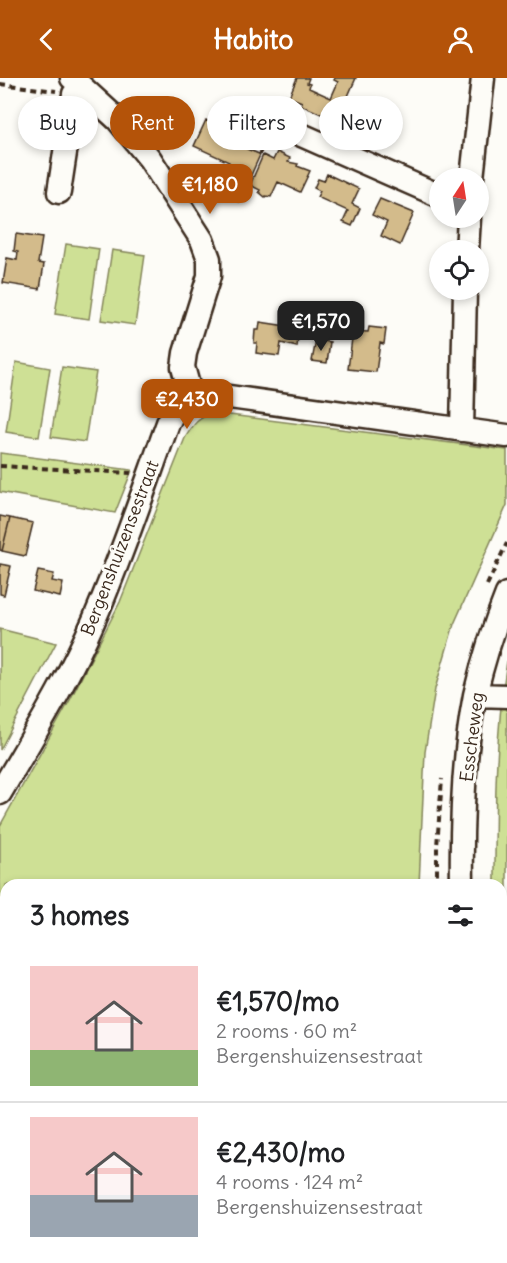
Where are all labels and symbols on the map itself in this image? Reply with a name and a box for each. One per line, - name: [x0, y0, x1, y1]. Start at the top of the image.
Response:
- pin: €1,180: [161, 164, 259, 215]
- north arrow: [429, 168, 489, 228]
- pin: €1,570: [272, 301, 370, 352]
- pin: €2,430: [138, 379, 236, 430]
- street label: Bergenshuizensestraat: [75, 457, 164, 639]
- street label: Esscheweg: [455, 691, 488, 783]

